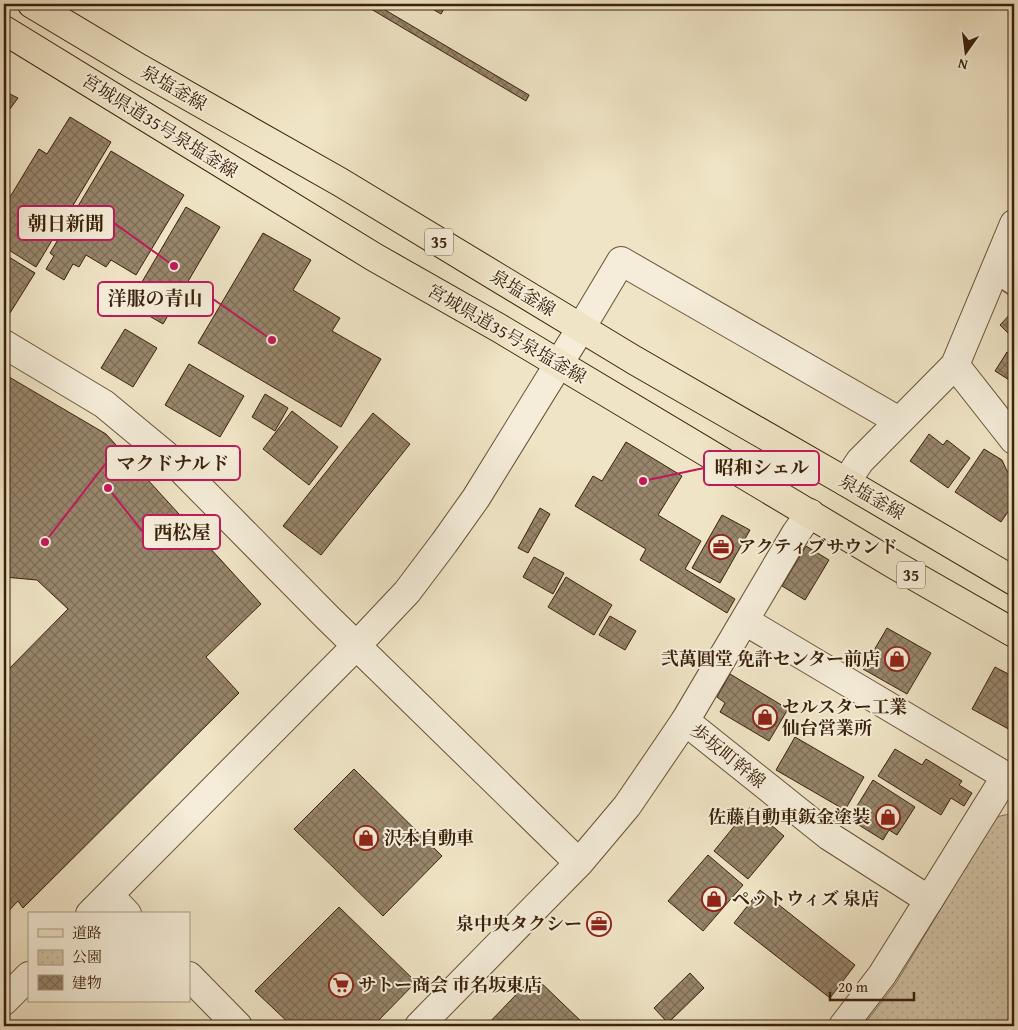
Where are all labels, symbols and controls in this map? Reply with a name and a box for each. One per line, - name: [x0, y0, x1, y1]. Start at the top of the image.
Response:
- north arrow: [940, 28, 990, 78]
- text: N: [955, 54, 970, 75]
- street label: 泉塩釜線: [136, 58, 212, 117]
- street label: 宮城県道35号泉塩釜線: [77, 67, 243, 185]
- callout: 朝日新聞: [18, 206, 114, 240]
- text: 朝日新聞: [28, 209, 104, 237]
- road number: 35: [425, 228, 453, 256]
- street label: 泉塩釜線: [485, 262, 561, 323]
- street label: 宮城県道35号泉塩釜線: [423, 277, 592, 390]
- callout: 洋服の青山: [98, 282, 213, 316]
- text: 洋服の青山: [107, 284, 203, 312]
- callout: マクドナルド: [106, 446, 240, 480]
- text: マクドナルド: [116, 449, 230, 477]
- callout: 昭和シェル: [704, 451, 819, 485]
- text: 昭和シェル: [715, 453, 809, 481]
- street label: 泉塩釜線: [834, 467, 910, 526]
- callout: 西松屋: [143, 515, 220, 549]
- text: 西松屋: [153, 518, 211, 546]
- place label: アクティブサウンド: [738, 533, 898, 560]
- office icon: アクティブサウンド: [708, 534, 734, 560]
- road number: 35: [897, 562, 925, 588]
- place label: 弐萬圓堂 免許センター前店: [661, 645, 880, 672]
- shop icon: 弐萬圓堂 免許センター前店: [884, 646, 910, 672]
- place label: セルスター工業 仙台営業所: [782, 693, 907, 741]
- shop icon: セルスター工業 仙台営業所: [752, 704, 778, 730]
- street label: 歩坂町幹線: [685, 717, 772, 794]
- place label: 佐藤自動車鈑金塗装: [708, 803, 870, 830]
- shop icon: 佐藤自動車鈑金塗装: [875, 804, 901, 830]
- place label: 沢本自動車: [384, 824, 474, 851]
- shop icon: 沢本自動車: [353, 825, 379, 851]
- place label: ペットウィズ 泉店: [732, 885, 879, 912]
- shop icon: ペットウィズ 泉店: [701, 886, 727, 912]
- place label: 泉中央タクシー: [456, 910, 582, 937]
- office icon: 泉中央タクシー: [586, 911, 612, 937]
- legend: [28, 912, 190, 1002]
- text: 道路: [72, 922, 102, 943]
- text: 公園: [72, 946, 102, 967]
- scale bar: [830, 970, 914, 1002]
- place label: サトー商会 市名坂東店: [358, 971, 542, 998]
- text: 建物: [72, 972, 102, 993]
- supermarket icon: サトー商会 市名坂東店: [328, 972, 354, 998]
- text: 20 m: [838, 976, 869, 997]

